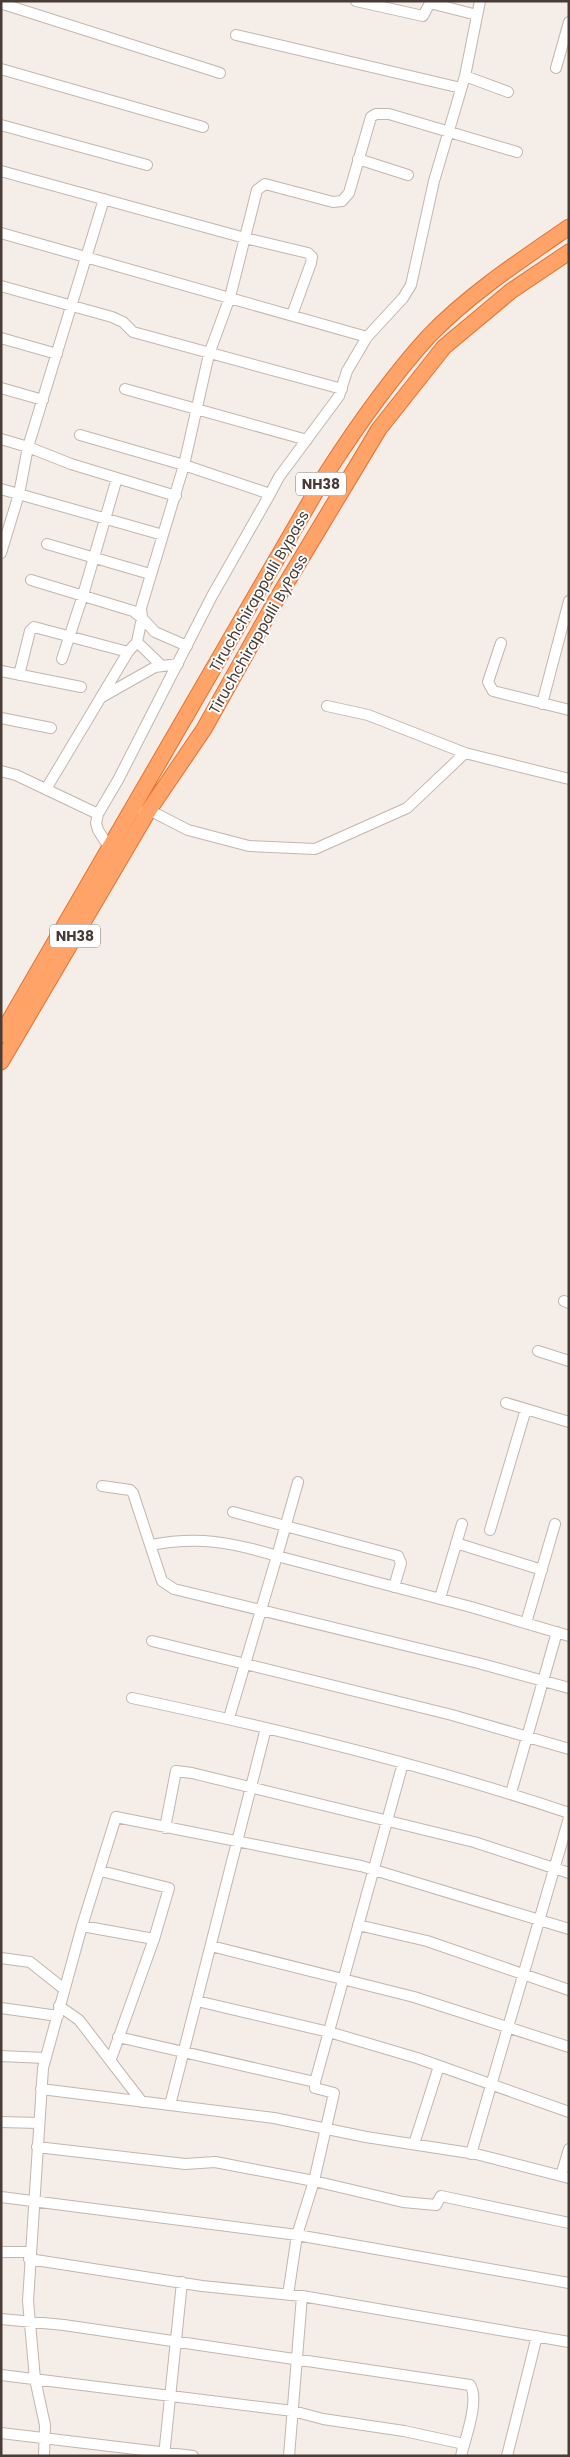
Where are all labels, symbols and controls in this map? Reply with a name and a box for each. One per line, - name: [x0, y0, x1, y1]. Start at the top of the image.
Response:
- road number: NH38: [296, 472, 346, 496]
- street label: Tiruchchirappalli Bypass: [204, 506, 314, 675]
- street label: Tiruchchirappalli ByPass: [204, 550, 313, 718]
- road number: NH38: [50, 924, 100, 948]

